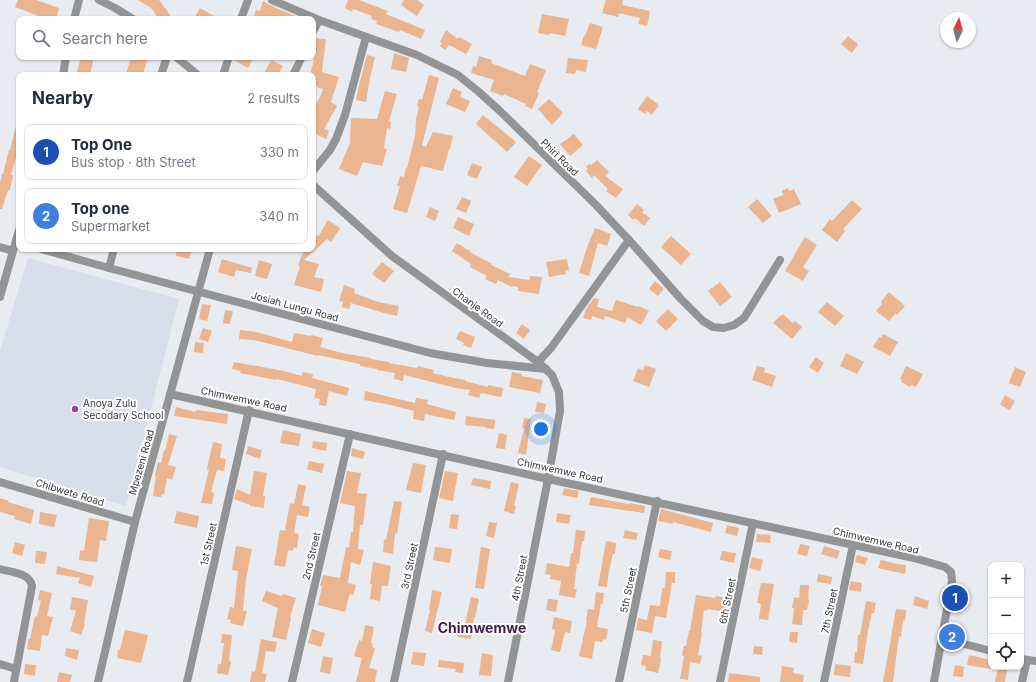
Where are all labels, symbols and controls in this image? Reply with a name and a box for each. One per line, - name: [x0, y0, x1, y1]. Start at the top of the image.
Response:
- north arrow: [940, 12, 976, 48]
- search box: [16, 16, 316, 60]
- icon: search: [30, 27, 52, 49]
- text: Search here: [62, 29, 148, 48]
- text: Nearby: [32, 88, 93, 108]
- text: 2 results: [247, 90, 300, 106]
- text: Top One: [71, 135, 132, 154]
- street label: Phiri Road: [539, 136, 581, 178]
- text: 1: [43, 144, 49, 160]
- text: 330 m: [260, 144, 299, 160]
- text: Bus stop · 8th Street: [71, 154, 196, 170]
- text: Top one: [71, 199, 130, 218]
- text: 2: [42, 208, 50, 224]
- text: 340 m: [259, 208, 299, 224]
- text: Supermarket: [71, 218, 150, 234]
- street label: Chanje Road: [450, 285, 506, 329]
- street label: Josiah Lungu Road: [250, 289, 340, 323]
- street label: Chimwemwe Road: [200, 384, 288, 414]
- place label: Anoya Zulu Secodary School: [83, 397, 164, 421]
- marker: Anoya Zulu Secodary School: [70, 404, 80, 414]
- your location: [531, 419, 551, 439]
- street label: Mpezeni Road: [126, 428, 156, 496]
- street label: Chimwemwe Road: [516, 455, 604, 485]
- street label: Chibwete Road: [34, 476, 106, 508]
- street label: 1st Street: [197, 521, 219, 567]
- street label: Chimwemwe Road: [832, 524, 920, 556]
- street label: 2nd Street: [300, 530, 323, 581]
- street label: 3rd Street: [398, 541, 420, 590]
- street label: 4th Street: [509, 553, 529, 602]
- map controls: [988, 562, 1024, 670]
- button: +: [988, 562, 1024, 598]
- street label: 5th Street: [617, 565, 639, 614]
- street label: 6th Street: [716, 576, 738, 625]
- pin: 1: [942, 583, 968, 613]
- street label: 7th Street: [818, 587, 840, 635]
- button: −: [988, 598, 1024, 634]
- district label: Chimwemwe: [438, 619, 526, 636]
- pin: 2: [939, 622, 965, 652]
- button: locate: [988, 634, 1024, 670]

